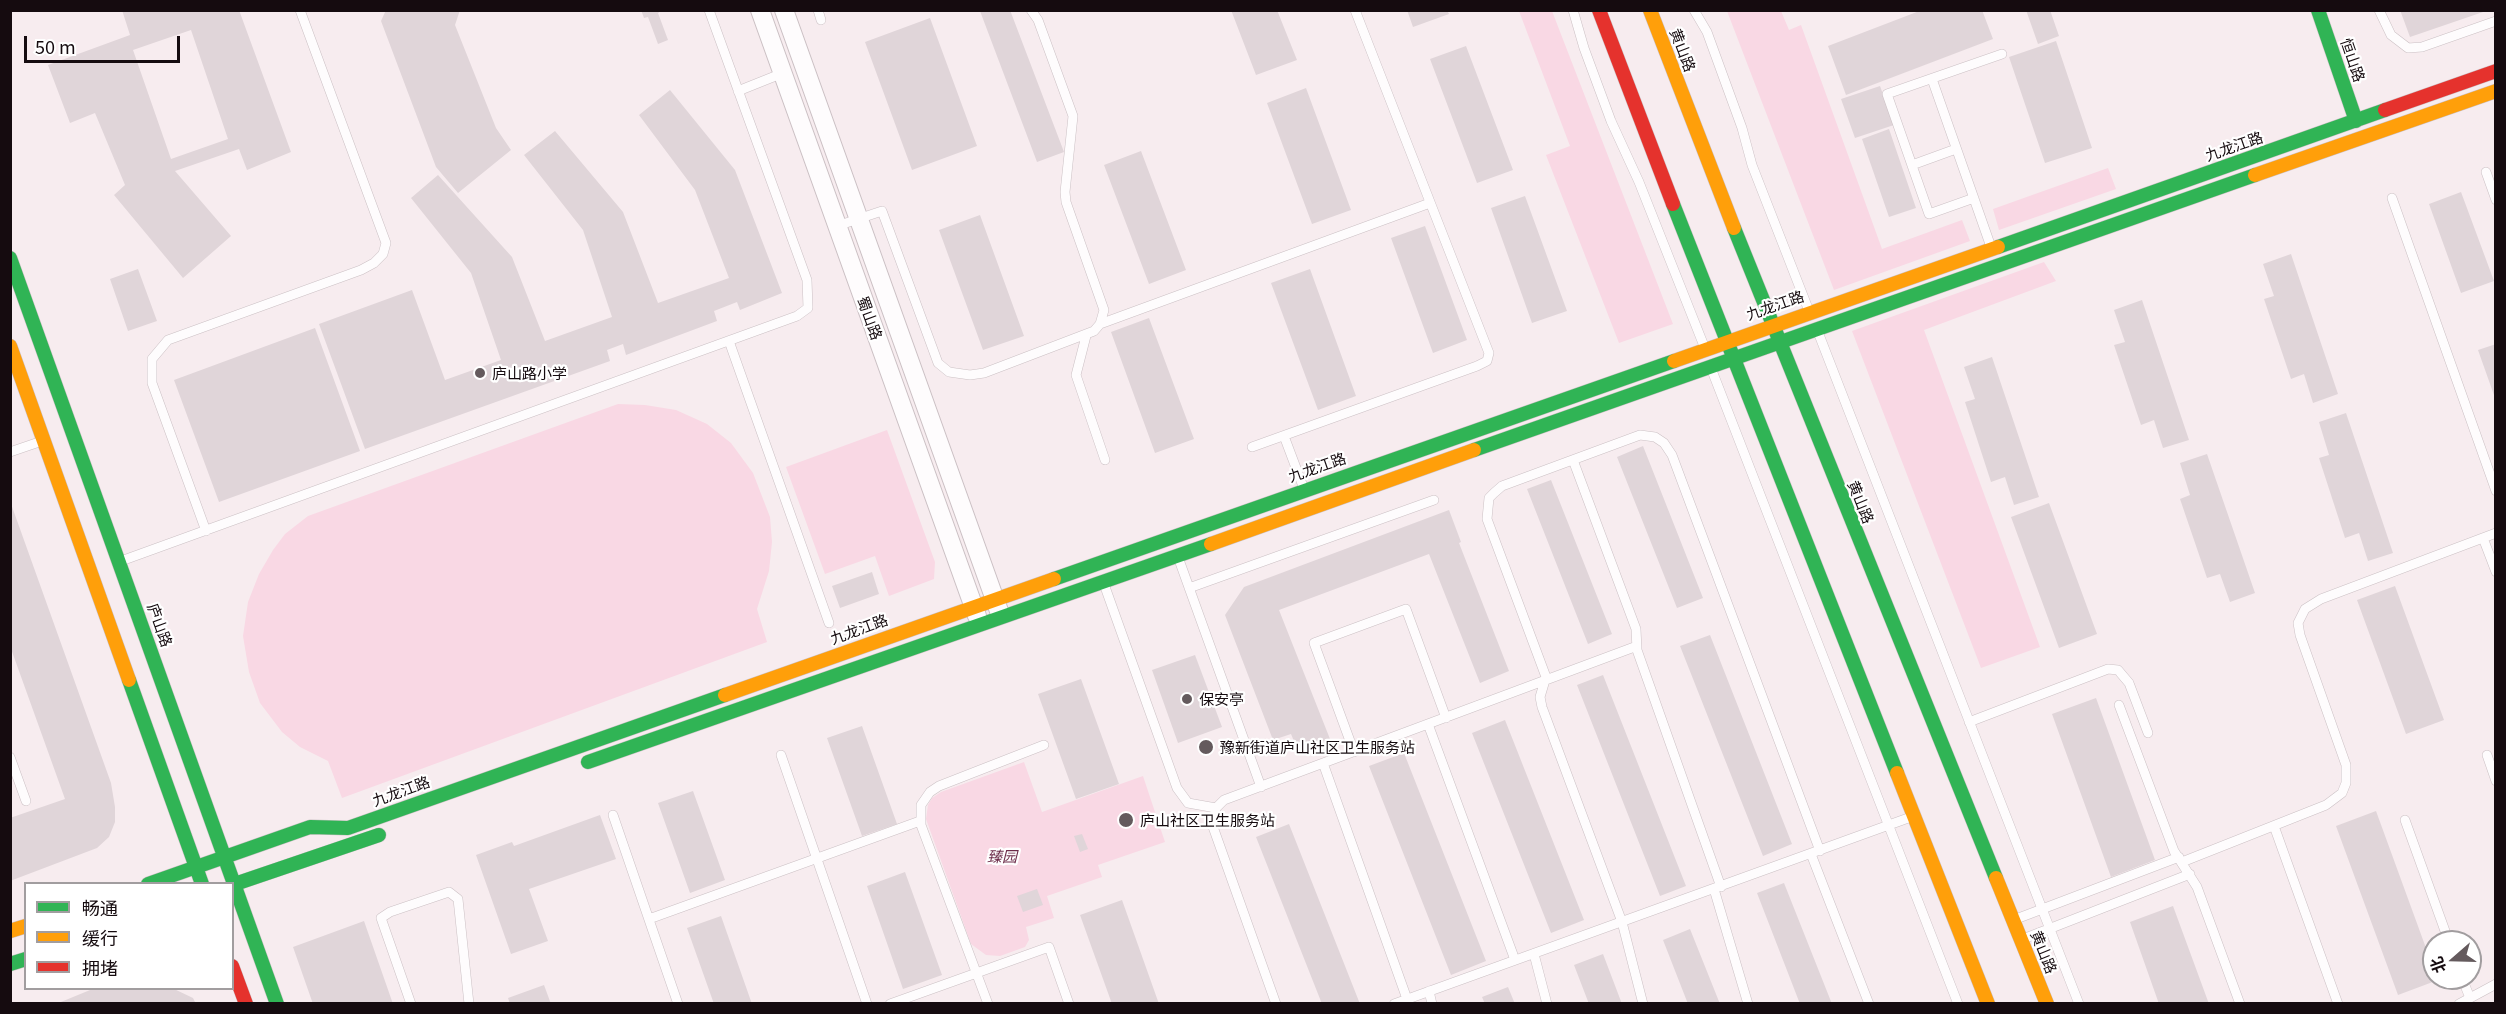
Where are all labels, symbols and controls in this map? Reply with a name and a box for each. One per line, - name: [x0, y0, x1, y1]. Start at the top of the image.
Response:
- scale bar: [27, 24, 183, 62]
- street label: 黄山路: [1667, 26, 1699, 74]
- text: 50 m: [35, 33, 76, 59]
- street label: 恒山路: [2337, 36, 2369, 84]
- street label: 九龙江路: [2203, 128, 2265, 164]
- street label: 九龙江路: [1744, 287, 1806, 323]
- street label: 蜀山路: [854, 294, 886, 342]
- place label: 庐山路小学: [492, 364, 567, 382]
- marker: 庐山路小学: [473, 366, 487, 380]
- street label: 九龙江路: [1286, 449, 1348, 485]
- street label: 黄山路: [1844, 478, 1878, 526]
- street label: 庐山路: [144, 601, 176, 649]
- street label: 九龙江路: [828, 610, 890, 648]
- place label: 保安亭: [1199, 690, 1244, 708]
- marker: 保安亭: [1180, 692, 1194, 706]
- marker: 豫新街道庐山社区卫生服务站: [1197, 738, 1215, 756]
- place label: 豫新街道庐山社区卫生服务站: [1220, 738, 1415, 756]
- street label: 九龙江路: [370, 772, 432, 810]
- marker: 庐山社区卫生服务站: [1117, 811, 1135, 829]
- place label: 庐山社区卫生服务站: [1140, 811, 1275, 829]
- park label: 臻园: [987, 847, 1017, 865]
- legend: [24, 882, 234, 990]
- text: 畅通: [82, 894, 118, 920]
- text: 缓行: [82, 924, 118, 950]
- street label: 黄山路: [2027, 928, 2061, 976]
- north arrow: [2422, 930, 2482, 990]
- text: 拥堵: [82, 954, 118, 980]
- text: 北: [2423, 954, 2451, 977]

